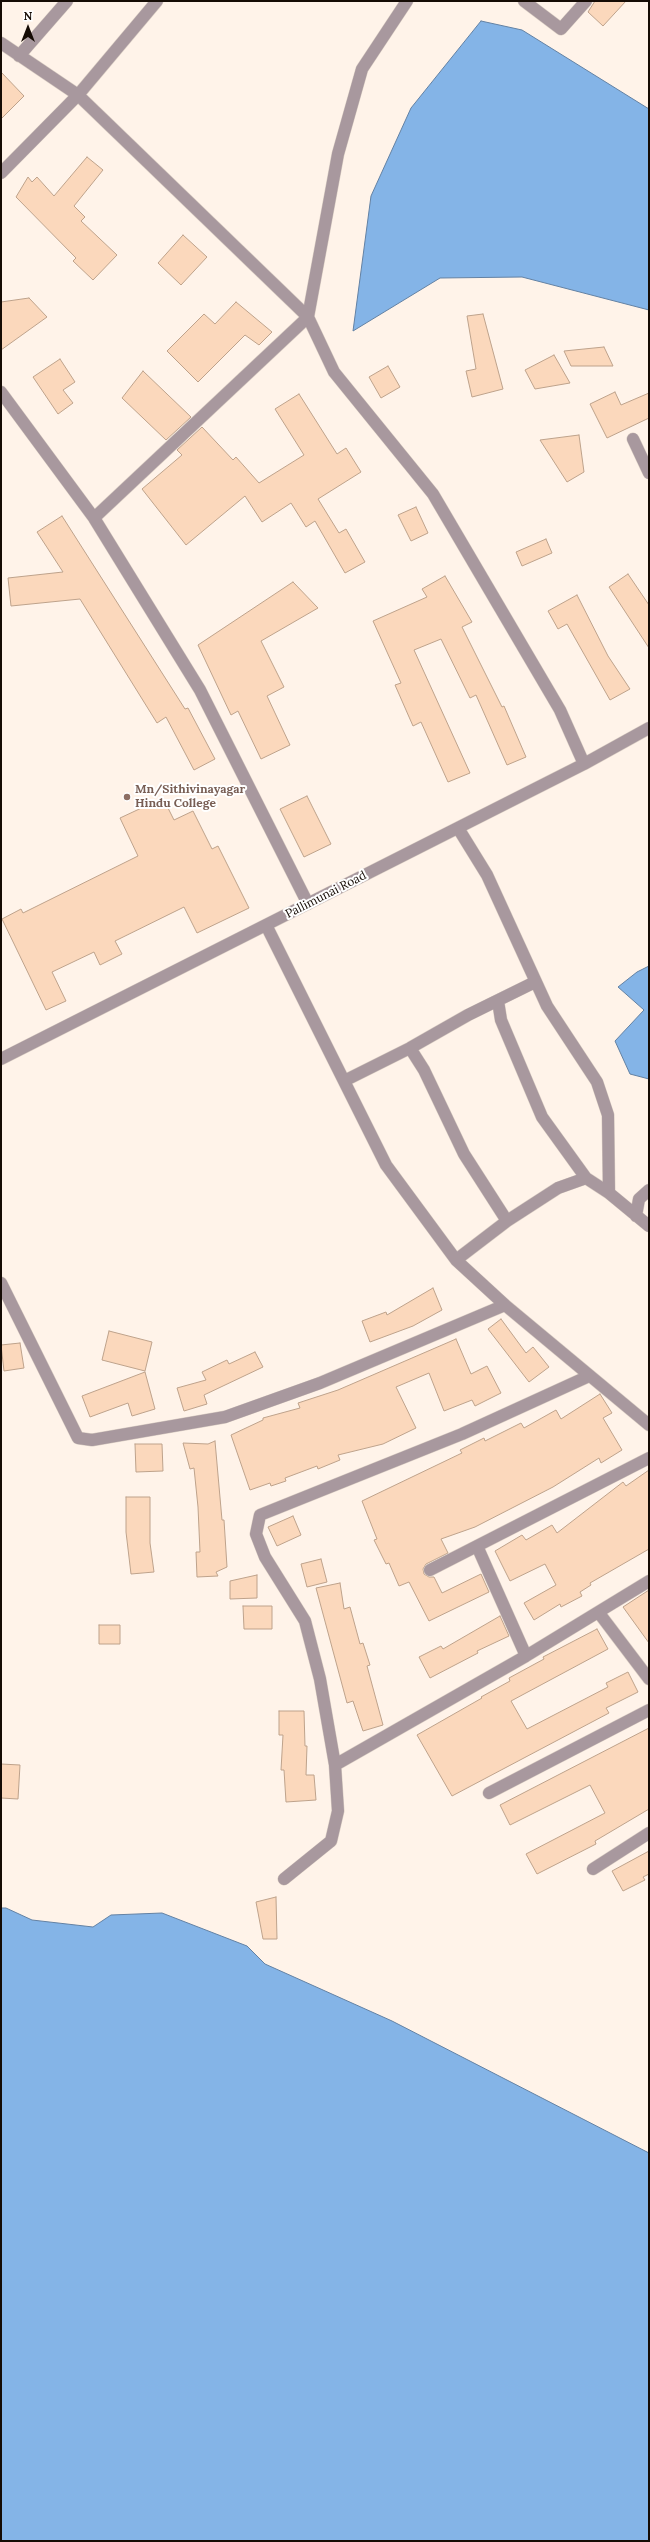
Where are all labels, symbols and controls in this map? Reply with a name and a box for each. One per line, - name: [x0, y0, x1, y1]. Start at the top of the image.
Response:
- north arrow: [8, 8, 48, 48]
- text: N: [24, 9, 32, 23]
- place label: Mn/Sithivinayagar Hindu College: [135, 783, 245, 811]
- marker: Mn/Sithivinayagar Hindu College: [122, 792, 132, 802]
- street label: Pallimunai Road: [283, 868, 369, 922]

